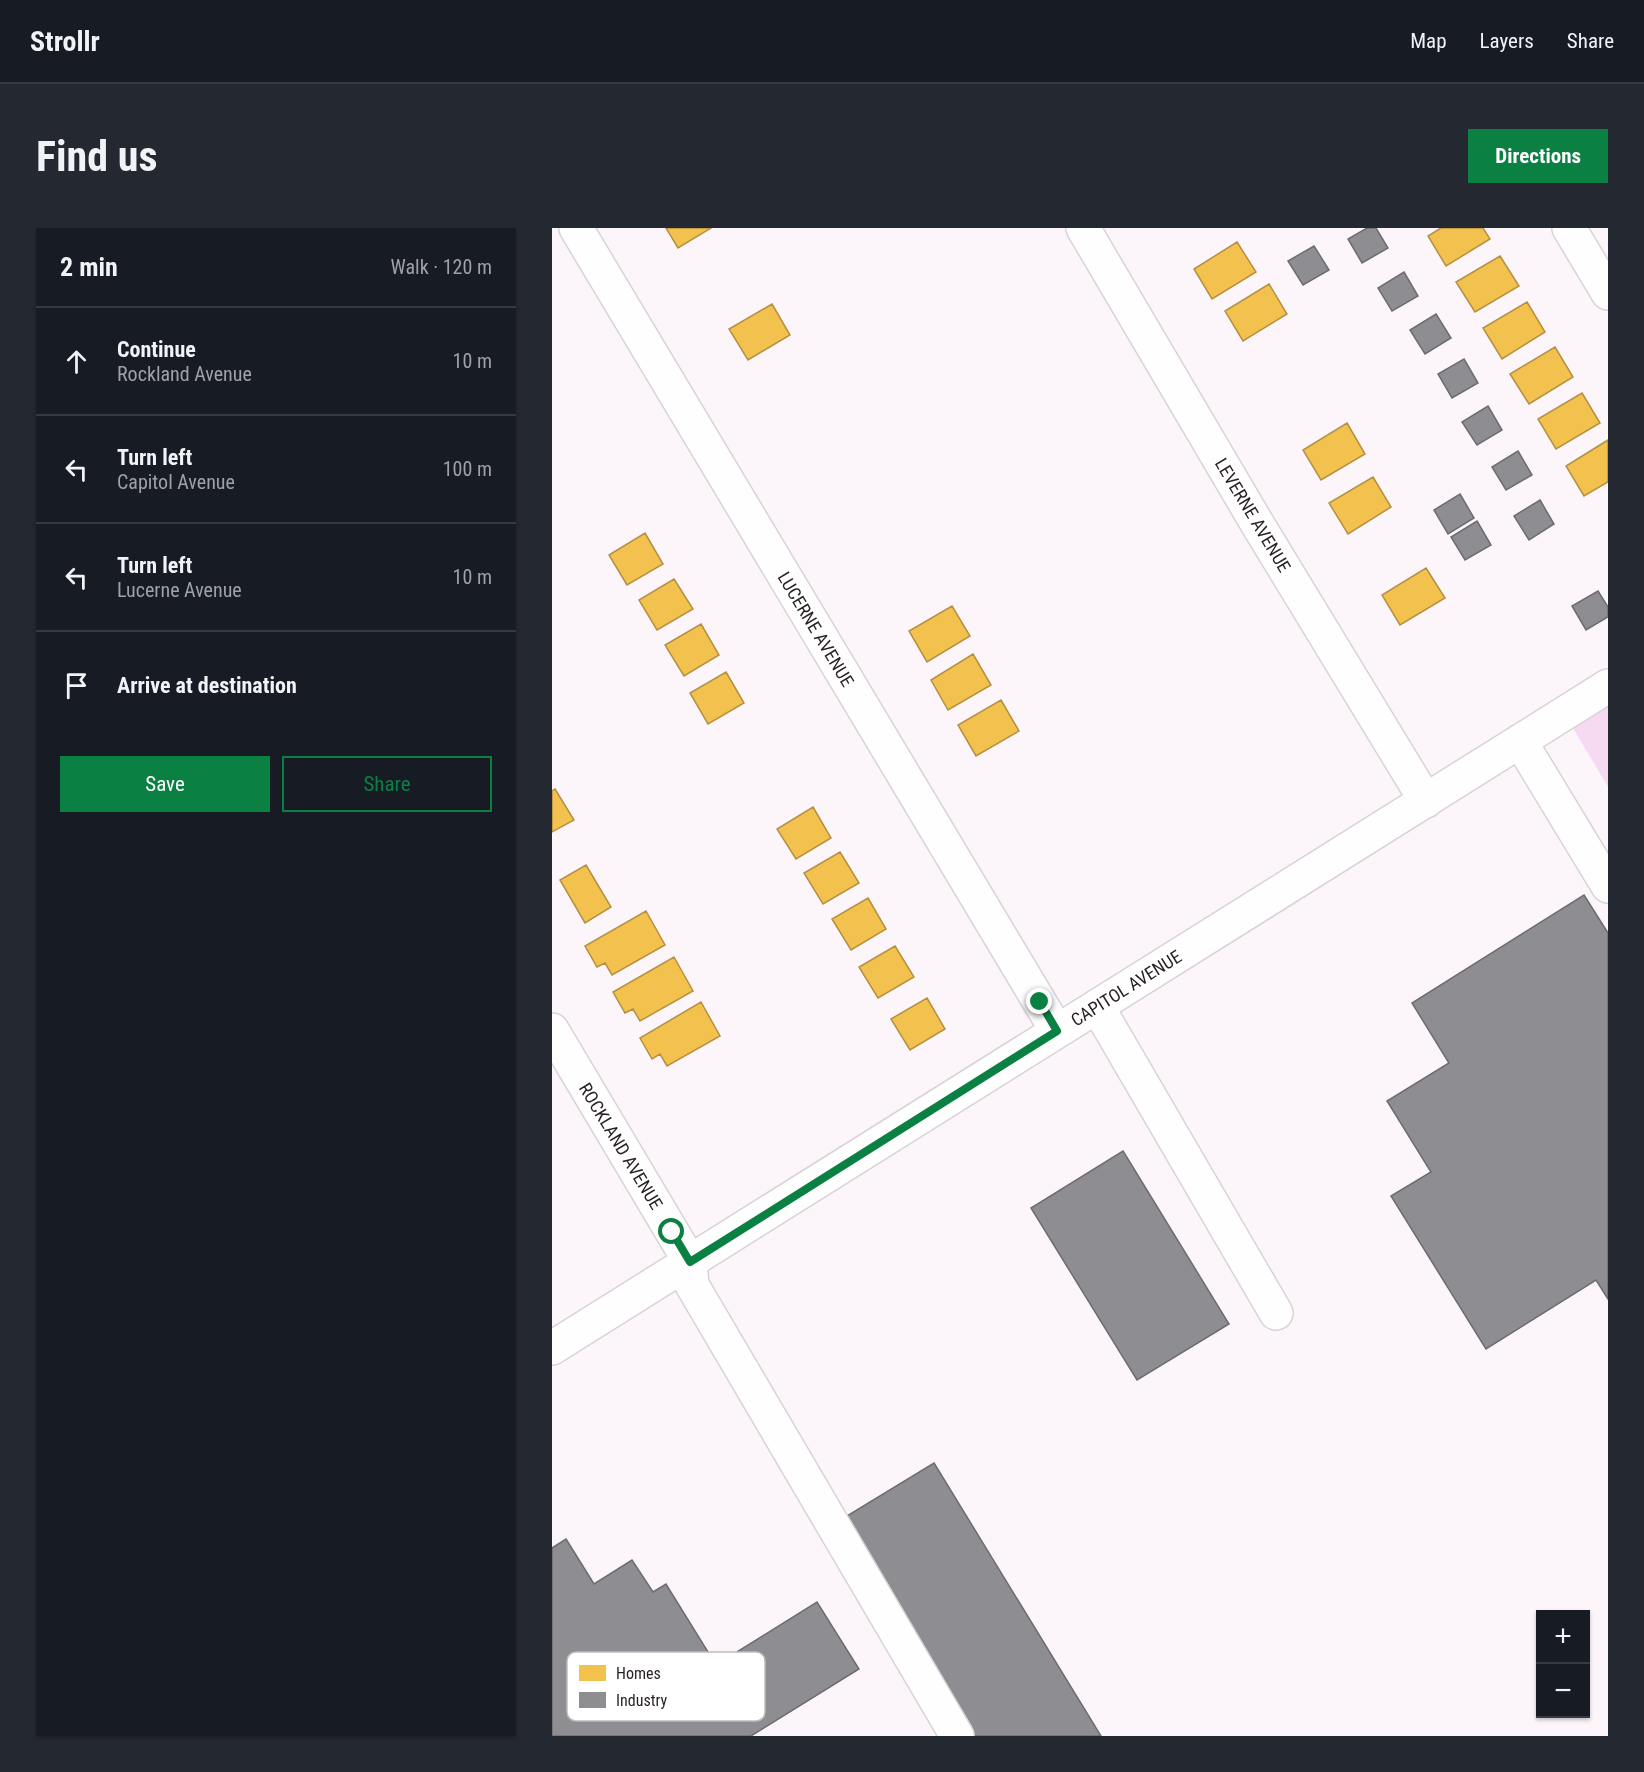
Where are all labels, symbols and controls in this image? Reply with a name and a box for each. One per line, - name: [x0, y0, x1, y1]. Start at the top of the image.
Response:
- text: Strollr: [30, 25, 100, 58]
- text: Map: [1410, 29, 1447, 53]
- text: Layers: [1480, 29, 1534, 53]
- text: Share: [1567, 29, 1614, 53]
- button: Directions: [1468, 129, 1608, 183]
- text: Find us: [36, 132, 157, 181]
- text: 2 min: [60, 252, 118, 282]
- text: Walk · 120 m: [391, 255, 492, 279]
- text: Continue: [117, 337, 196, 362]
- icon: ahead: [60, 345, 93, 378]
- text: 10 m: [453, 349, 492, 373]
- text: Rockland Avenue: [117, 362, 252, 386]
- text: Turn left: [117, 445, 192, 470]
- icon: left: [60, 453, 93, 486]
- street label: LEVERNE AVENUE: [1211, 454, 1295, 576]
- text: 100 m: [443, 457, 492, 481]
- text: Capitol Avenue: [117, 470, 235, 494]
- text: Turn left: [117, 553, 192, 578]
- icon: left: [60, 561, 93, 594]
- text: 10 m: [453, 565, 492, 589]
- street label: LUCERNE AVENUE: [774, 568, 858, 690]
- text: Lucerne Avenue: [117, 578, 242, 602]
- icon: arrive: [60, 669, 93, 702]
- text: Arrive at destination: [117, 673, 297, 698]
- button: Save: [60, 756, 270, 812]
- button: Share: [282, 756, 492, 812]
- street label: CAPITOL AVENUE: [1067, 946, 1185, 1030]
- route end: [1026, 988, 1052, 1014]
- street label: ROCKLAND AVENUE: [575, 1079, 667, 1213]
- route start: [658, 1218, 684, 1244]
- map controls: [1536, 1610, 1590, 1718]
- button: +: [1536, 1610, 1590, 1664]
- legend: [567, 1652, 765, 1721]
- text: Homes: [616, 1664, 661, 1683]
- button: −: [1536, 1664, 1590, 1718]
- text: Industry: [616, 1691, 667, 1710]

